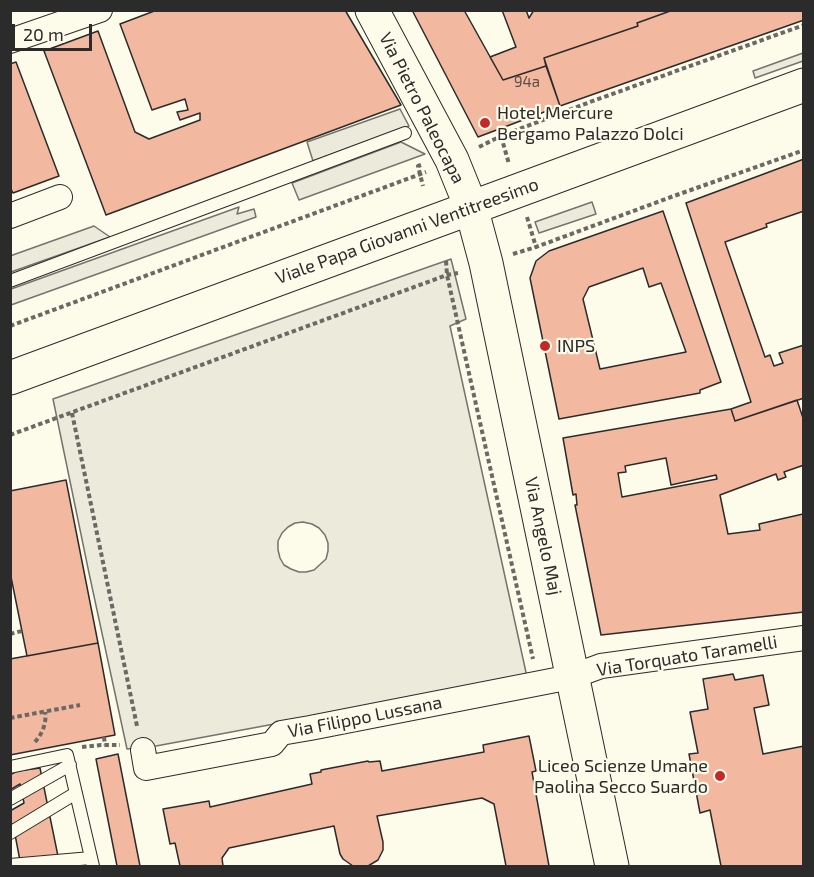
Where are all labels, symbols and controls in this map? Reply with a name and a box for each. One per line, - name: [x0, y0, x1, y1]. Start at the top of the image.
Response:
- scale bar: [15, 12, 94, 50]
- text: 20 m: [23, 23, 64, 45]
- street label: Via Pietro Paleocapa: [375, 29, 469, 187]
- house number: 94a: [514, 73, 540, 91]
- place label: Hotel Mercure Bergamo Palazzo Dolci: [497, 102, 684, 144]
- marker: Hotel Mercure Bergamo Palazzo Dolci: [478, 116, 492, 130]
- street label: Viale Papa Giovanni Ventitreesimo: [273, 173, 541, 289]
- place label: INPS: [557, 335, 595, 357]
- marker: INPS: [538, 339, 552, 353]
- street label: Via Angelo Maj: [520, 475, 566, 597]
- street label: Via Torquato Taramelli: [595, 631, 779, 681]
- street label: Via Filippo Lussana: [286, 691, 444, 743]
- place label: Liceo Scienze Umane Paolina Secco Suardo: [534, 755, 708, 798]
- marker: Liceo Scienze Umane Paolina Secco Suardo: [713, 769, 727, 783]

